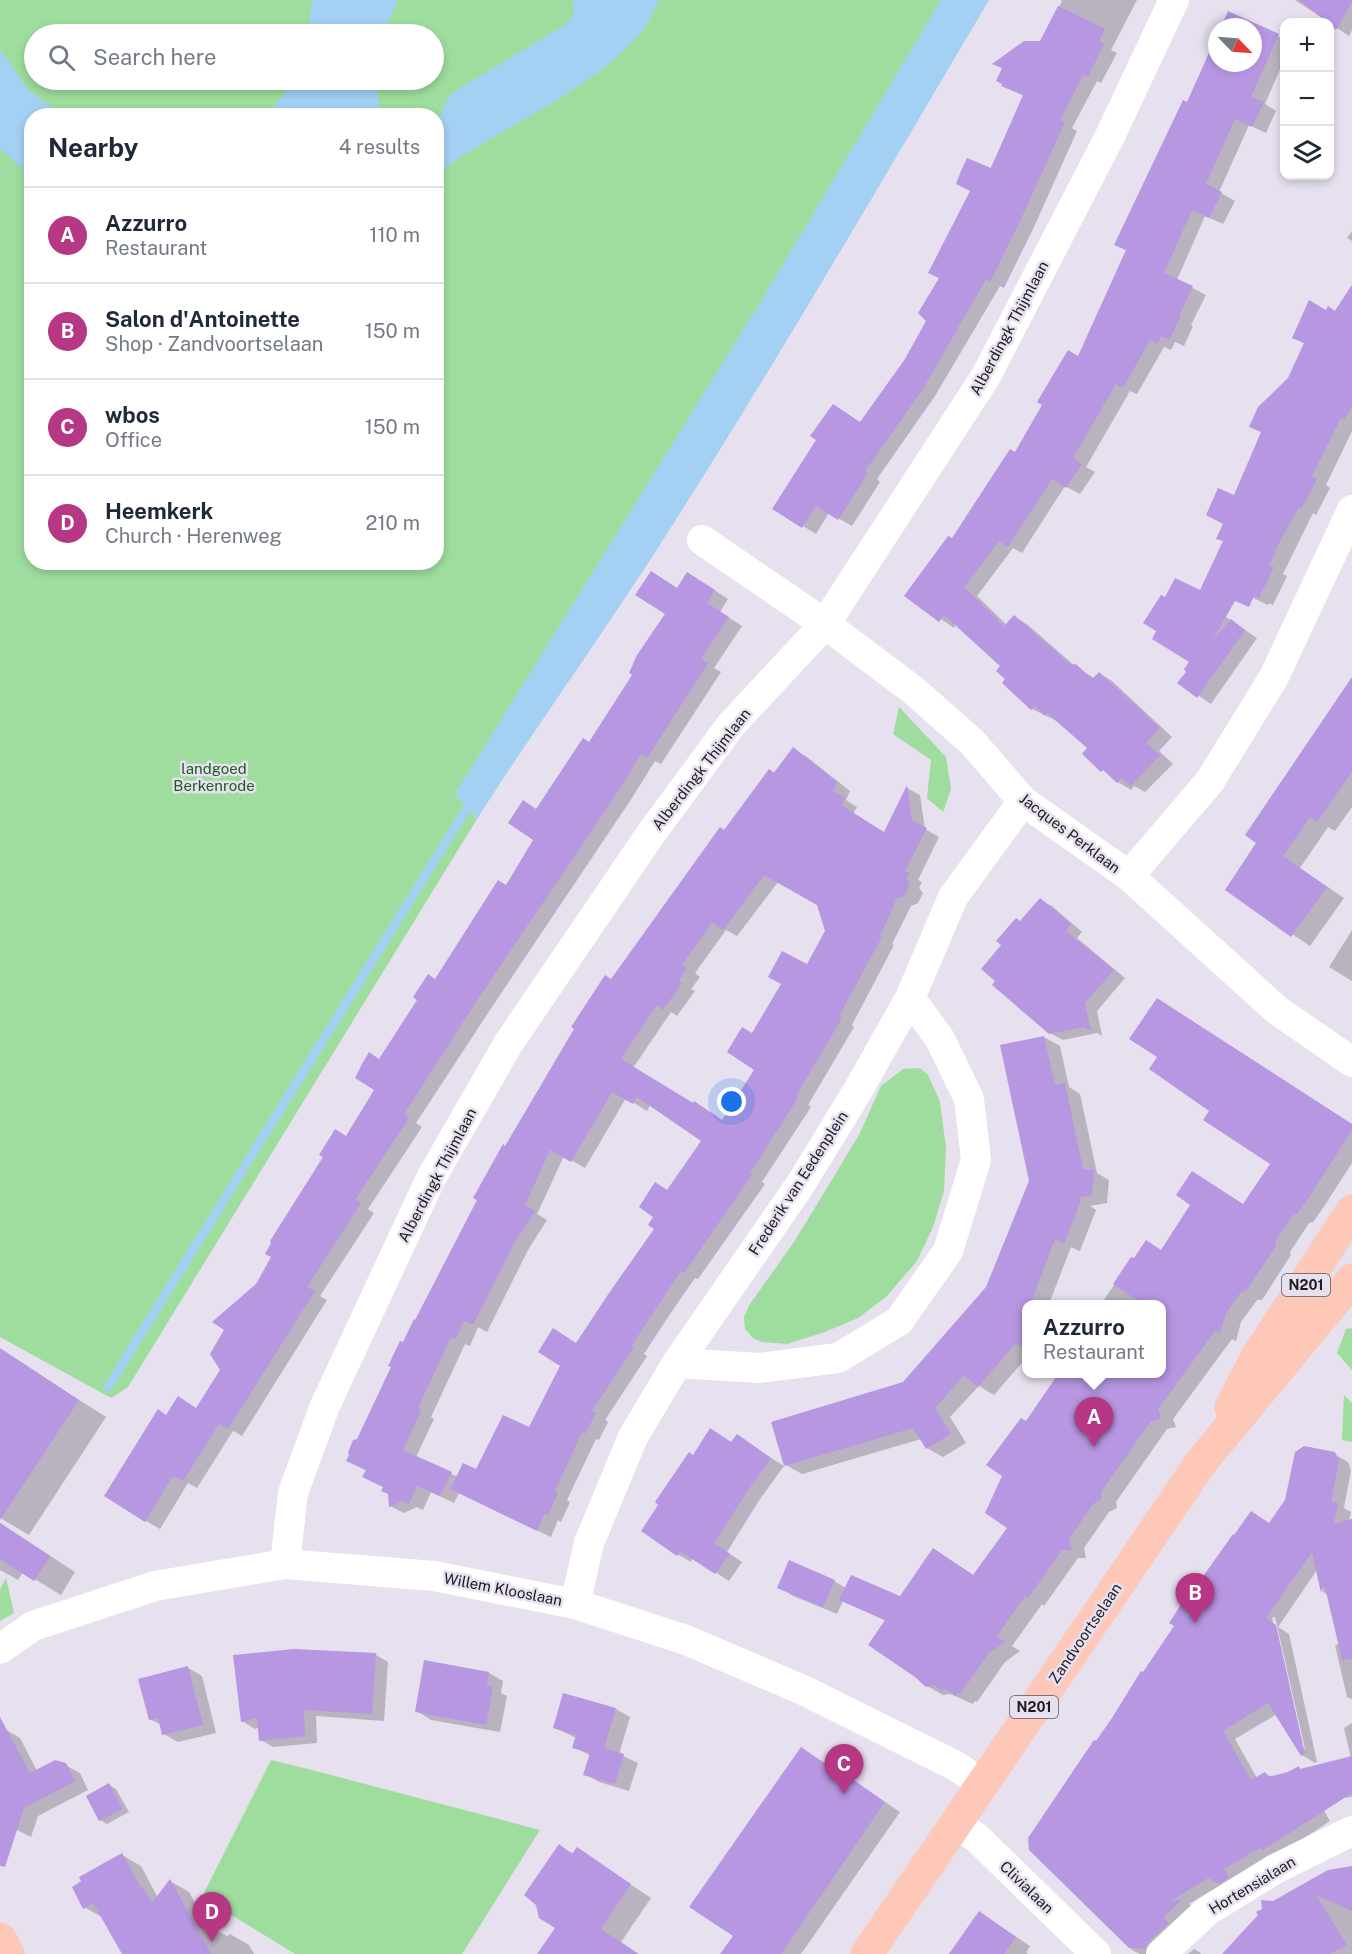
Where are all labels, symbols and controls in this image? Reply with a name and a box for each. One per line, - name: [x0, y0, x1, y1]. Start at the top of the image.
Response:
- north arrow: [1208, 18, 1262, 72]
- map controls: [1280, 18, 1334, 180]
- button: +: [1280, 18, 1334, 72]
- search box: [24, 24, 444, 90]
- icon: search: [45, 41, 78, 74]
- text: Search here: [93, 44, 217, 70]
- button: −: [1280, 72, 1334, 126]
- button: layers: [1280, 126, 1334, 180]
- text: Nearby: [48, 132, 138, 163]
- text: 4 results: [339, 135, 420, 159]
- text: Azzurro: [105, 210, 187, 236]
- text: A: [60, 223, 75, 247]
- text: 110 m: [369, 223, 420, 247]
- text: Restaurant: [105, 236, 207, 260]
- street label: Alberdingk Thijmlaan: [966, 258, 1052, 398]
- text: Salon d'Antoinette: [105, 306, 300, 332]
- text: B: [61, 319, 74, 343]
- text: 150 m: [365, 319, 420, 343]
- text: Shop · Zandvoortselaan: [105, 332, 323, 356]
- text: wbos: [105, 402, 160, 428]
- text: C: [60, 415, 75, 439]
- text: 150 m: [365, 415, 420, 439]
- text: Office: [105, 428, 162, 452]
- text: Heemkerk: [105, 498, 213, 524]
- text: D: [60, 511, 75, 535]
- text: 210 m: [366, 511, 420, 535]
- text: Church · Herenweg: [105, 524, 282, 548]
- street label: Alberdingk Thijmlaan: [648, 705, 754, 833]
- park label: landgoed Berkenrode: [173, 760, 255, 794]
- street label: Jacques Perklaan: [1016, 790, 1124, 876]
- your location: [717, 1087, 746, 1116]
- street label: Alberdingk Thijmlaan: [394, 1105, 480, 1245]
- street label: Frederik van Eedenplein: [745, 1108, 851, 1258]
- road number: N201: [1282, 1274, 1330, 1296]
- popup: [1022, 1300, 1166, 1378]
- text: Azzurro: [1043, 1314, 1125, 1340]
- text: Restaurant: [1043, 1340, 1145, 1364]
- pin: A: [1074, 1398, 1114, 1447]
- street label: Willem Klooslaan: [442, 1569, 564, 1609]
- pin: B: [1176, 1574, 1214, 1623]
- street label: Zandvoortselaan: [1045, 1580, 1125, 1686]
- road number: N201: [1010, 1696, 1058, 1718]
- pin: C: [824, 1744, 864, 1794]
- street label: Hortensialaan: [1206, 1853, 1298, 1917]
- street label: Clivialaan: [997, 1857, 1057, 1917]
- pin: D: [192, 1892, 232, 1942]

